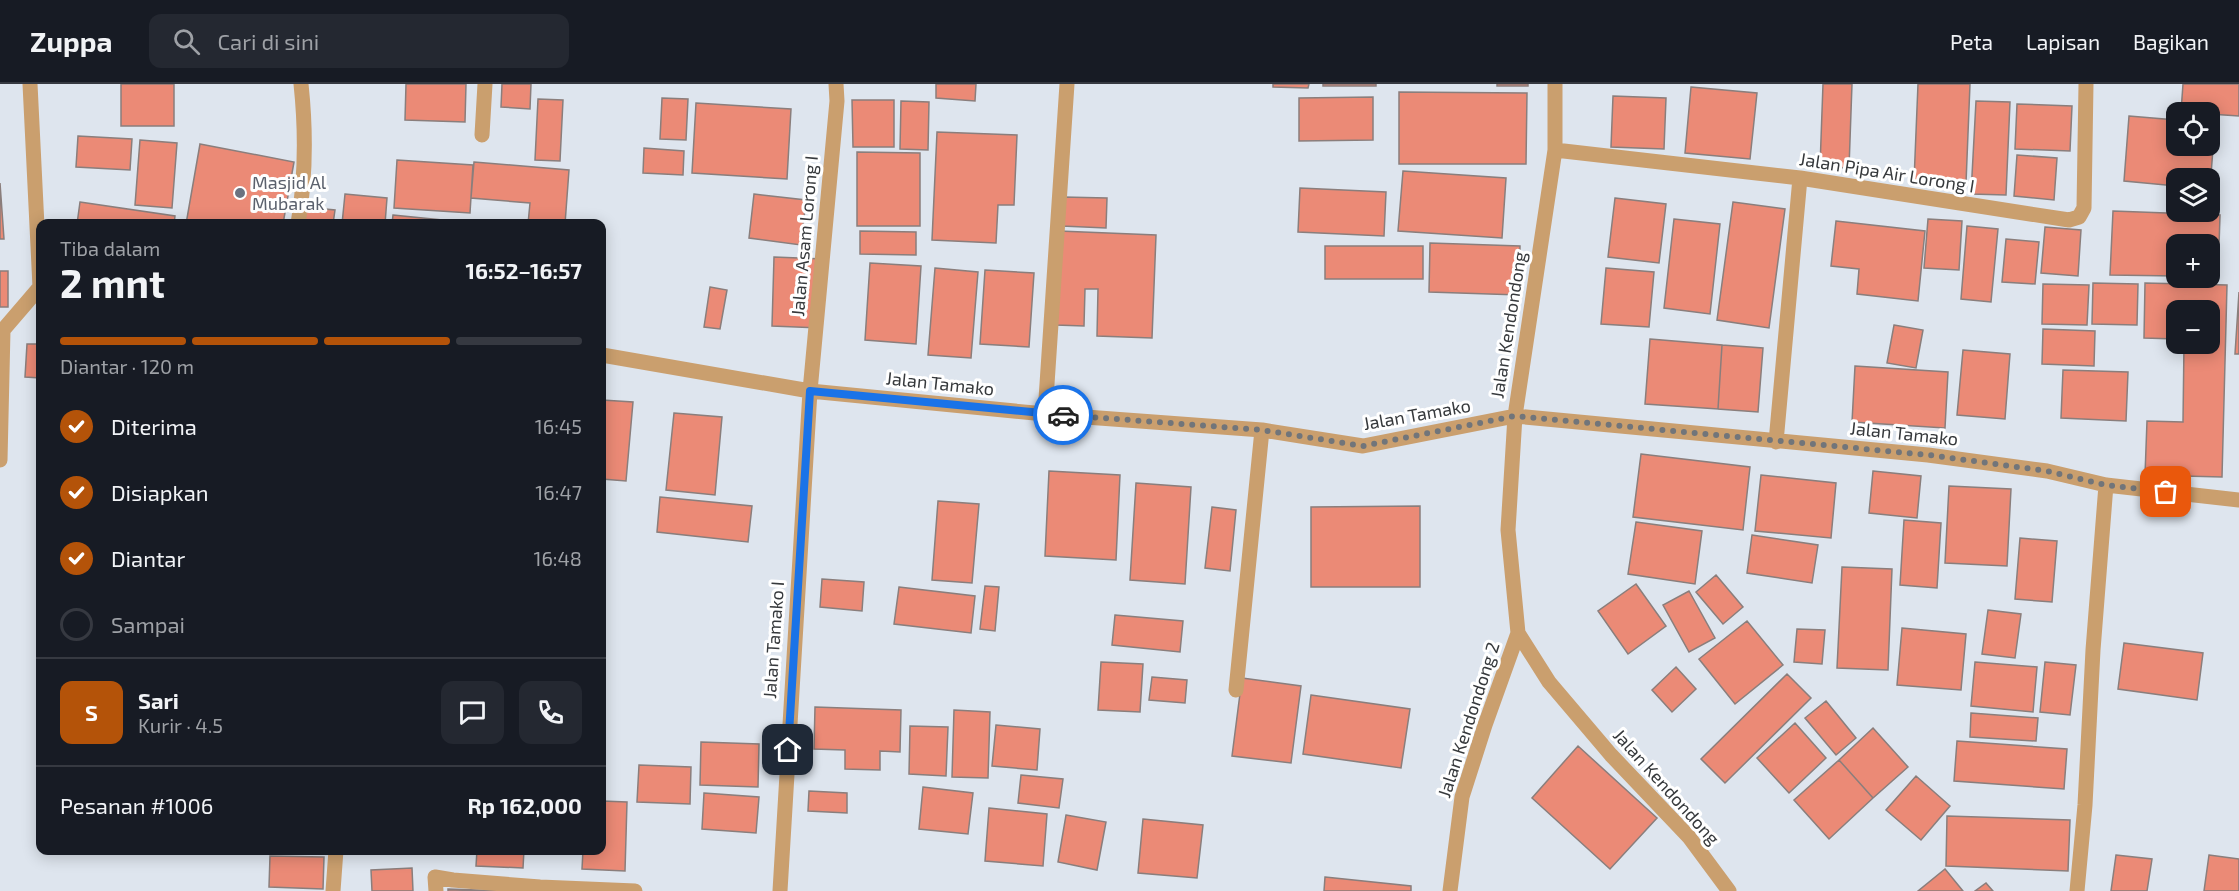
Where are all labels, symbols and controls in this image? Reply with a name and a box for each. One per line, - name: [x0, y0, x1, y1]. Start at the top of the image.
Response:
- search box: [149, 14, 569, 68]
- text: Zuppa: [30, 24, 113, 58]
- icon: search: [170, 25, 203, 58]
- text: Cari di sini: [218, 28, 319, 54]
- text: Peta: [1950, 29, 1993, 54]
- text: Lapisan: [2026, 29, 2100, 54]
- text: Bagikan: [2133, 29, 2209, 54]
- map controls: [2166, 102, 2220, 354]
- button: locate: [2166, 102, 2220, 156]
- street label: Jalan Pipa Air Lorong I: [1798, 147, 1976, 197]
- street label: Jalan Asam Lorong I: [786, 155, 822, 317]
- button: layers: [2166, 168, 2220, 222]
- place label: Masjid Al Mubarak: [252, 171, 327, 214]
- marker: Masjid Al Mubarak: [233, 186, 247, 200]
- button: +: [2166, 234, 2220, 288]
- text: Tiba dalam: [60, 236, 160, 260]
- street label: Jalan Kendondong: [1486, 250, 1530, 400]
- text: 16:52–16:57: [465, 257, 582, 283]
- text: 2 mnt: [60, 259, 165, 306]
- button: −: [2166, 300, 2220, 354]
- text: Diantar · 120 m: [60, 354, 194, 378]
- street label: Jalan Tamako: [885, 366, 995, 400]
- courier: [1033, 385, 1093, 445]
- street label: Jalan Tamako: [1361, 394, 1472, 434]
- icon: car: [1047, 399, 1080, 432]
- icon: check: [60, 410, 93, 443]
- text: Diterima: [111, 413, 197, 439]
- text: 16:45: [535, 414, 582, 438]
- street label: Jalan Tamako: [1849, 416, 1959, 450]
- pin: [2140, 466, 2191, 517]
- icon: bag: [2149, 475, 2182, 508]
- icon: check: [60, 476, 93, 509]
- text: Disiapkan: [111, 479, 209, 505]
- text: 16:47: [535, 480, 582, 504]
- icon: check: [60, 542, 93, 575]
- text: Diantar: [111, 545, 185, 571]
- text: 16:48: [533, 546, 582, 570]
- street label: Jalan Tamako I: [758, 581, 788, 699]
- text: Sampai: [111, 611, 185, 637]
- street label: Jalan Kendondong 2: [1432, 639, 1504, 800]
- button: chat: [441, 681, 504, 744]
- button: phone: [519, 681, 582, 744]
- text: Sari: [138, 687, 179, 713]
- text: S: [85, 699, 98, 725]
- text: Kurir · 4.5: [138, 713, 223, 737]
- pin: [762, 724, 813, 775]
- street label: Jalan Kendondong: [1609, 724, 1725, 849]
- icon: home: [771, 733, 804, 766]
- text: Pesanan #1006: [60, 792, 213, 818]
- text: Rp 162,000: [468, 792, 582, 818]

